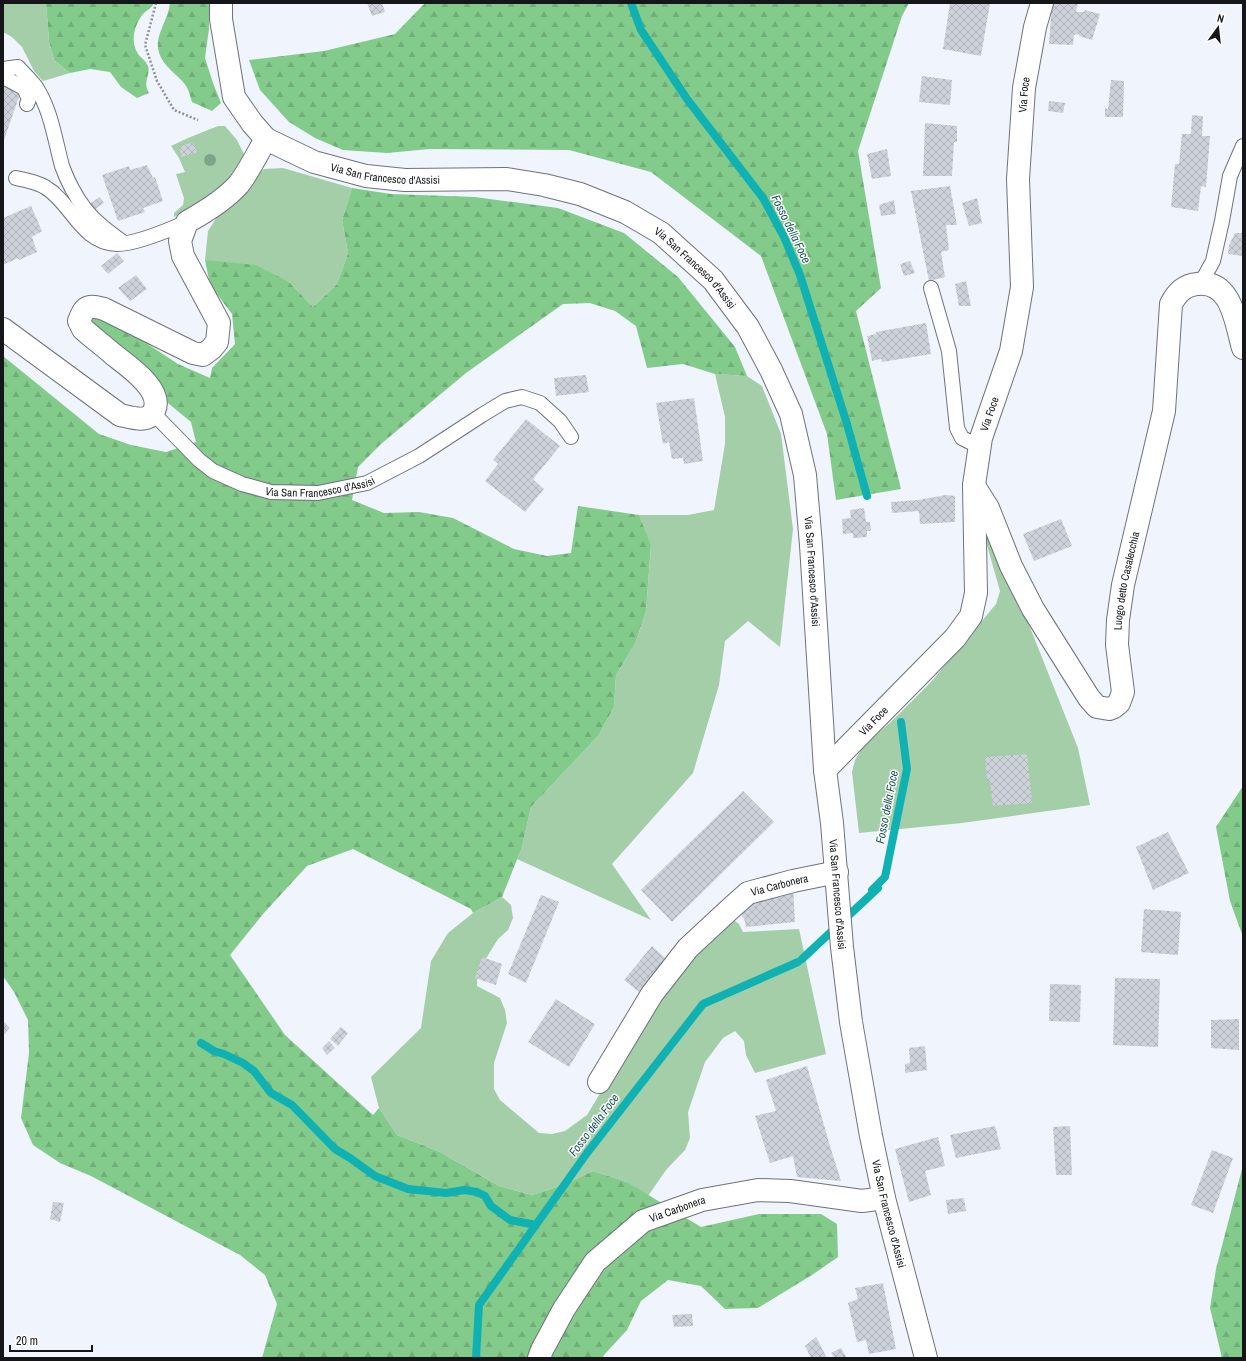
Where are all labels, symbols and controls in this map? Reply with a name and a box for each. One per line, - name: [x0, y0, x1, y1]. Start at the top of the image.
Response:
- north arrow: [1198, 8, 1238, 48]
- text: N: [1216, 11, 1226, 26]
- street label: Via Foce: [1015, 76, 1033, 113]
- street label: Via San Francesco d'Assisi: [329, 160, 440, 187]
- water label: Fosso della Foce: [768, 192, 815, 266]
- street label: Via San Francesco d'Assisi: [652, 224, 739, 312]
- street label: Via Foce: [977, 395, 1002, 433]
- street label: Via San Francesco d'Assisi: [264, 473, 377, 500]
- street label: Via San Francesco d'Assisi: [802, 516, 823, 627]
- street label: Luogo detto Casalecchia: [1111, 530, 1142, 630]
- street label: Via Foce: [856, 703, 891, 738]
- water label: Fosso della Foce: [872, 769, 902, 845]
- street label: Via San Francesco d'Assisi: [826, 839, 849, 950]
- street label: Via Carbonera: [749, 871, 809, 899]
- water label: Fosso della Foce: [565, 1090, 623, 1159]
- street label: Via San Francesco d'Assisi: [869, 1159, 909, 1269]
- street label: Via Carbonera: [647, 1193, 706, 1225]
- scale bar: [10, 1327, 92, 1353]
- text: 20 m: [16, 1333, 38, 1349]

